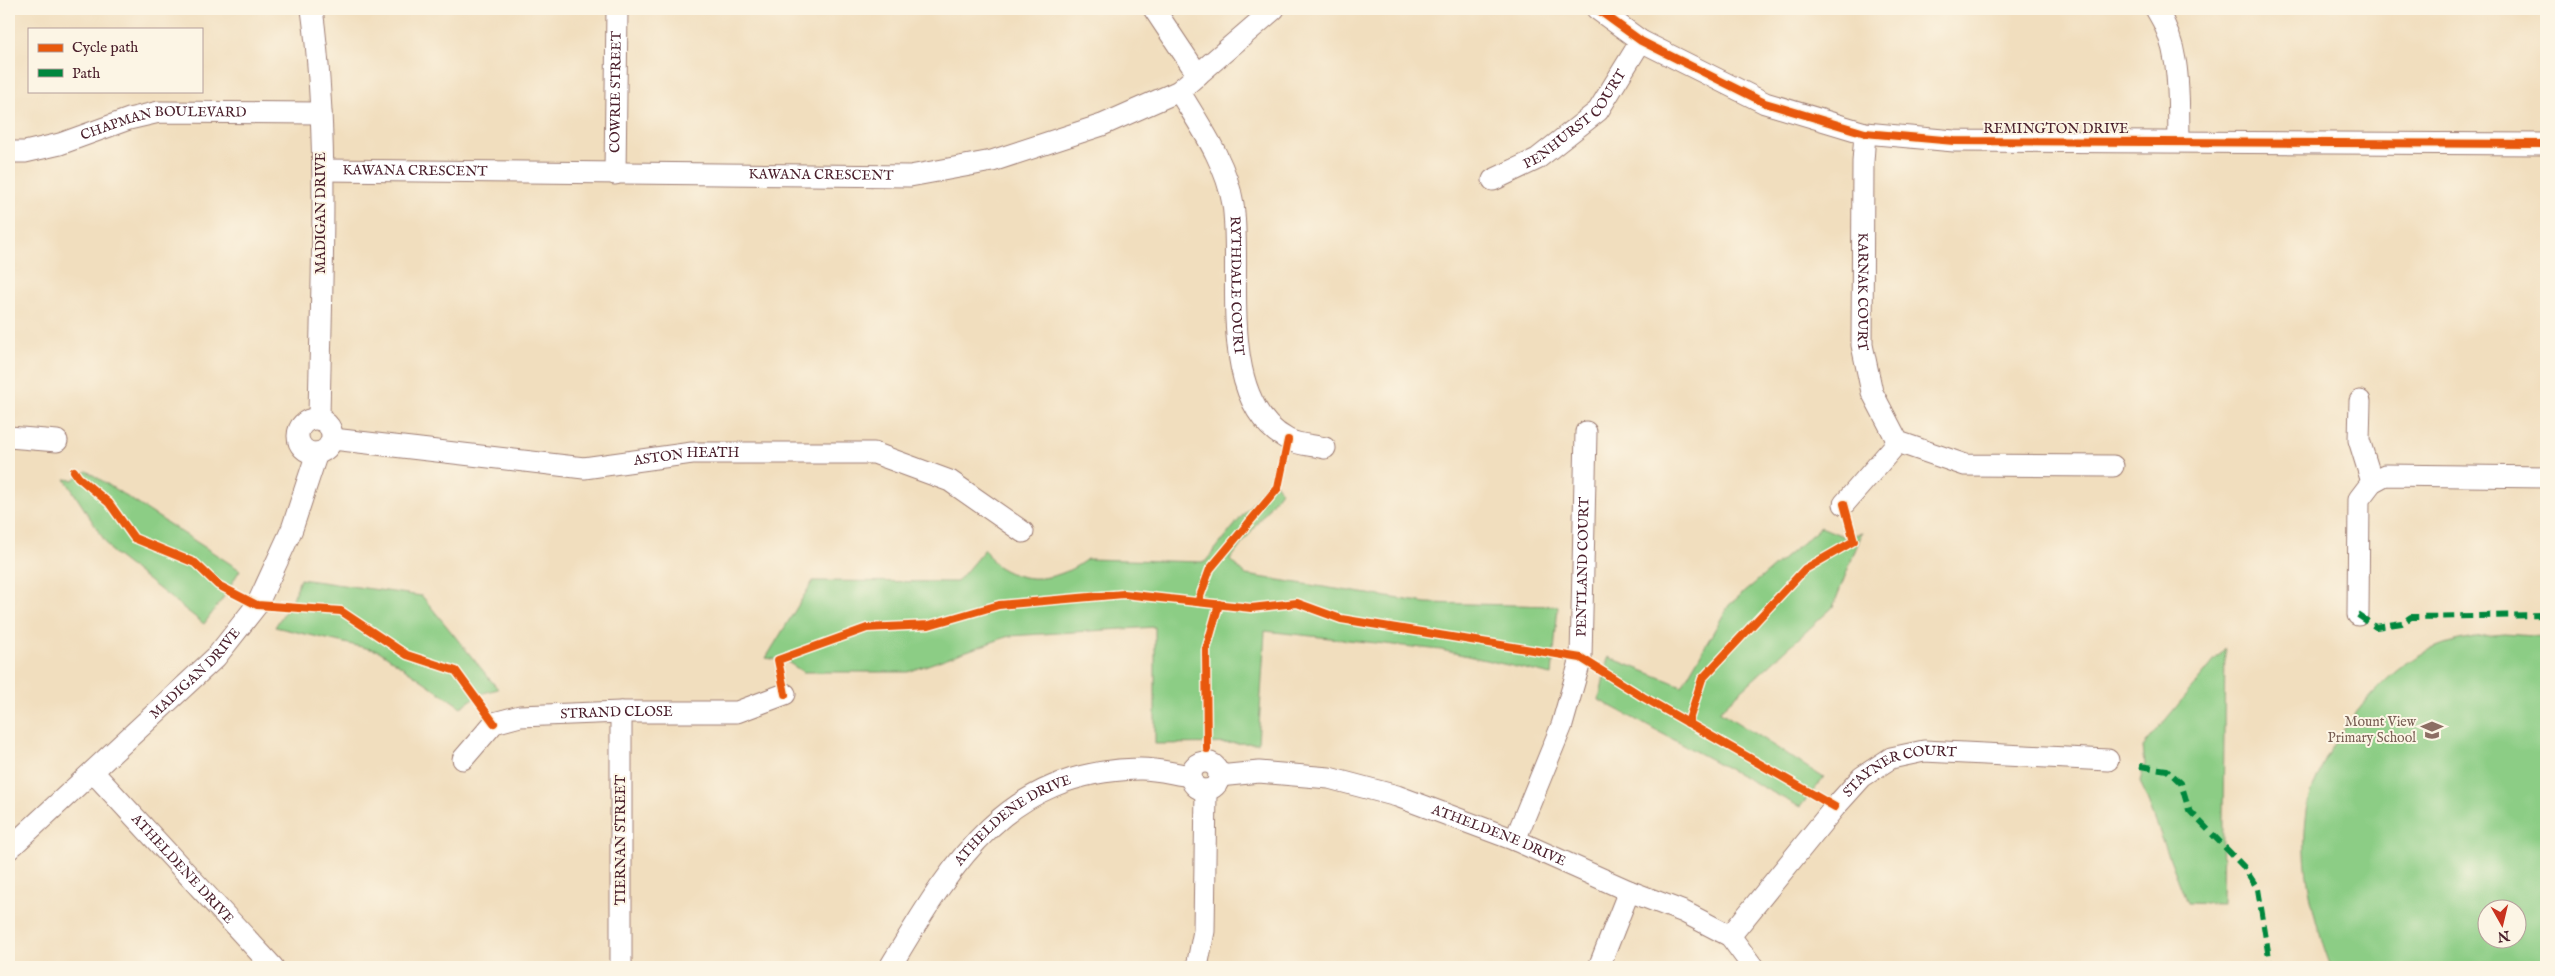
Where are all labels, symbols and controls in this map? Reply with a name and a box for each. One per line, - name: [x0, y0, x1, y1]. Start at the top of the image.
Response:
- legend: [28, 28, 202, 92]
- street label: COWRIE STREET: [606, 30, 626, 153]
- text: Cycle path: [72, 38, 138, 57]
- text: Path: [72, 64, 100, 83]
- street label: PENHURST COURT: [1520, 66, 1631, 173]
- street label: CHAPMAN BOULEVARD: [78, 103, 247, 145]
- street label: REMINGTON DRIVE: [1983, 120, 2129, 138]
- street label: MADIGAN DRIVE: [312, 152, 330, 274]
- street label: KAWANA CRESCENT: [342, 161, 488, 181]
- street label: KAWANA CRESCENT: [748, 165, 894, 185]
- street label: RYTHDALE COURT: [1225, 215, 1248, 357]
- street label: KARNAK COURT: [1852, 233, 1872, 354]
- street label: ASTON HEATH: [631, 444, 740, 470]
- street label: PENTLAND COURT: [1572, 496, 1594, 637]
- street label: MADIGAN DRIVE: [146, 624, 245, 723]
- street label: STRAND CLOSE: [560, 703, 673, 723]
- place label: Mount View Primary School: [2328, 713, 2417, 747]
- school or university icon: Mount View Primary School: [2419, 717, 2445, 743]
- street label: STAYNER COURT: [1839, 742, 1958, 801]
- street label: ATHELDENE DRIVE: [950, 771, 1074, 870]
- street label: TIERNAN STREET: [612, 774, 630, 905]
- street label: ATHELDENE DRIVE: [1428, 800, 1569, 871]
- street label: ATHELDENE DRIVE: [127, 810, 238, 928]
- north arrow: [2478, 898, 2528, 948]
- text: N: [2496, 926, 2512, 946]

